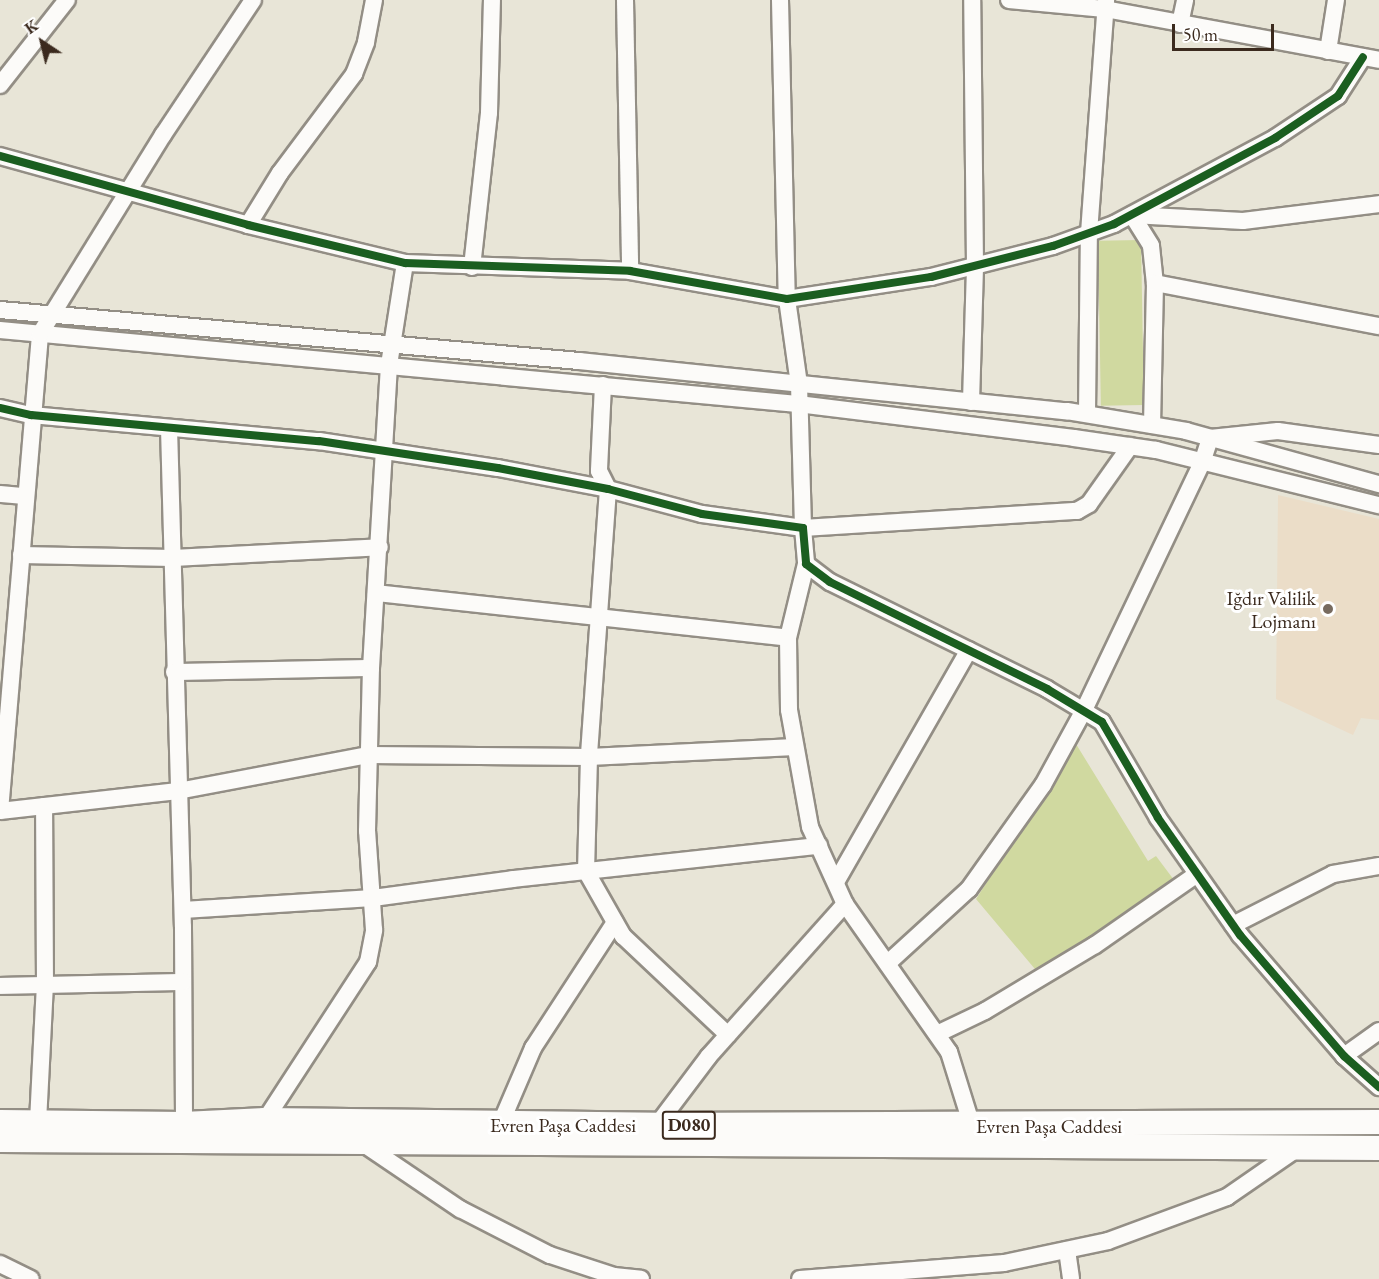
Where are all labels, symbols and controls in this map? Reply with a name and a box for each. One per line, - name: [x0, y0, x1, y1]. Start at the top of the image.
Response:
- north arrow: [12, 12, 72, 72]
- scale bar: [1175, 12, 1277, 50]
- text: K: [20, 15, 42, 39]
- text: 50 m: [1183, 23, 1218, 46]
- place label: Iğdır Valilik Lojmanı: [1227, 586, 1316, 633]
- marker: Iğdır Valilik Lojmanı: [1321, 602, 1335, 616]
- road number: D080: [660, 1110, 718, 1140]
- street label: Evren Paşa Caddesi: [490, 1113, 636, 1137]
- street label: Evren Paşa Caddesi: [976, 1114, 1122, 1138]

